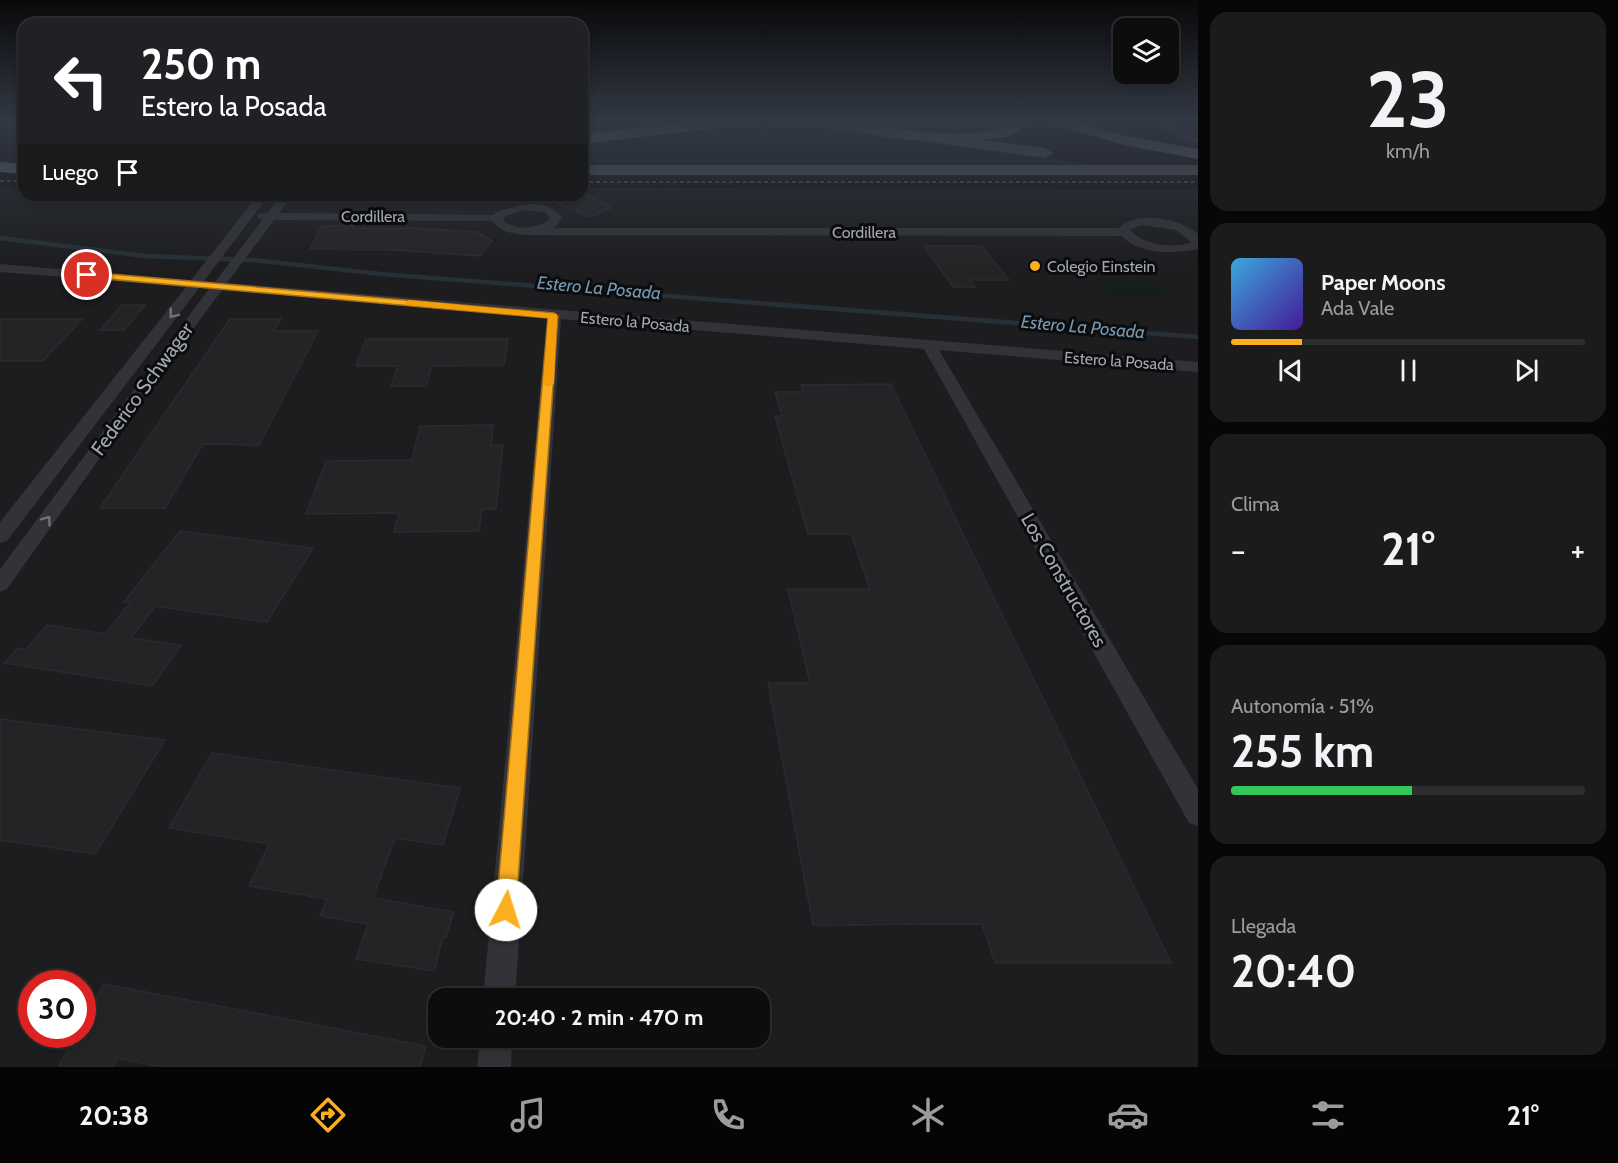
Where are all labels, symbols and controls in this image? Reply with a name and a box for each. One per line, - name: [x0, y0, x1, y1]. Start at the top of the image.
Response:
- map controls: [1113, 18, 1179, 84]
- button: layers: [1113, 18, 1179, 84]
- text: 250 m: [141, 38, 261, 90]
- icon: left: [42, 42, 120, 120]
- text: 23: [1366, 52, 1450, 147]
- text: Estero la Posada: [141, 90, 326, 123]
- text: km/h: [1386, 139, 1430, 163]
- icon: arrive: [111, 156, 144, 189]
- text: Luego: [42, 159, 99, 186]
- street label: Cordillera: [341, 207, 405, 226]
- street label: Cordillera: [832, 223, 896, 242]
- pin: [61, 249, 112, 300]
- place label: Colegio Einstein: [1047, 257, 1155, 276]
- icon: arrive: [70, 258, 103, 291]
- marker: Colegio Einstein: [1028, 259, 1042, 273]
- text: Paper Moons: [1321, 269, 1445, 296]
- water label: Estero La Posada: [536, 272, 662, 304]
- text: Ada Vale: [1321, 296, 1394, 320]
- one-way arrow: [170, 307, 181, 318]
- street label: Estero la Posada: [579, 308, 691, 336]
- water label: Estero La Posada: [1020, 311, 1146, 343]
- street label: Federico Schwager: [86, 317, 199, 460]
- street label: Estero la Posada: [1064, 348, 1175, 374]
- icon: previous: [1274, 354, 1307, 387]
- icon: pause: [1392, 354, 1425, 387]
- icon: next: [1510, 354, 1543, 387]
- text: Clima: [1231, 492, 1279, 516]
- street label: Los Constructores: [1016, 509, 1112, 651]
- one-way arrow: [40, 515, 51, 526]
- text: 21°: [1381, 522, 1435, 576]
- text: −: [1231, 530, 1246, 570]
- text: +: [1570, 530, 1585, 570]
- text: Autonomía · 51%: [1231, 694, 1374, 718]
- text: 255 km: [1231, 724, 1374, 778]
- position arrow: [474, 878, 538, 942]
- text: Llegada: [1231, 914, 1296, 938]
- text: 20:40: [1231, 944, 1356, 998]
- speed limit sign: 30: [18, 970, 96, 1048]
- text: 20:40 · 2 min · 470 m: [495, 1004, 703, 1031]
- icon: directions: [307, 1094, 349, 1136]
- icon: music: [507, 1094, 549, 1136]
- icon: phone: [707, 1094, 749, 1136]
- icon: climate: [907, 1094, 949, 1136]
- icon: car: [1107, 1094, 1149, 1136]
- icon: filters: [1307, 1094, 1349, 1136]
- text: 20:38: [79, 1099, 149, 1132]
- text: 21°: [1507, 1099, 1539, 1132]

